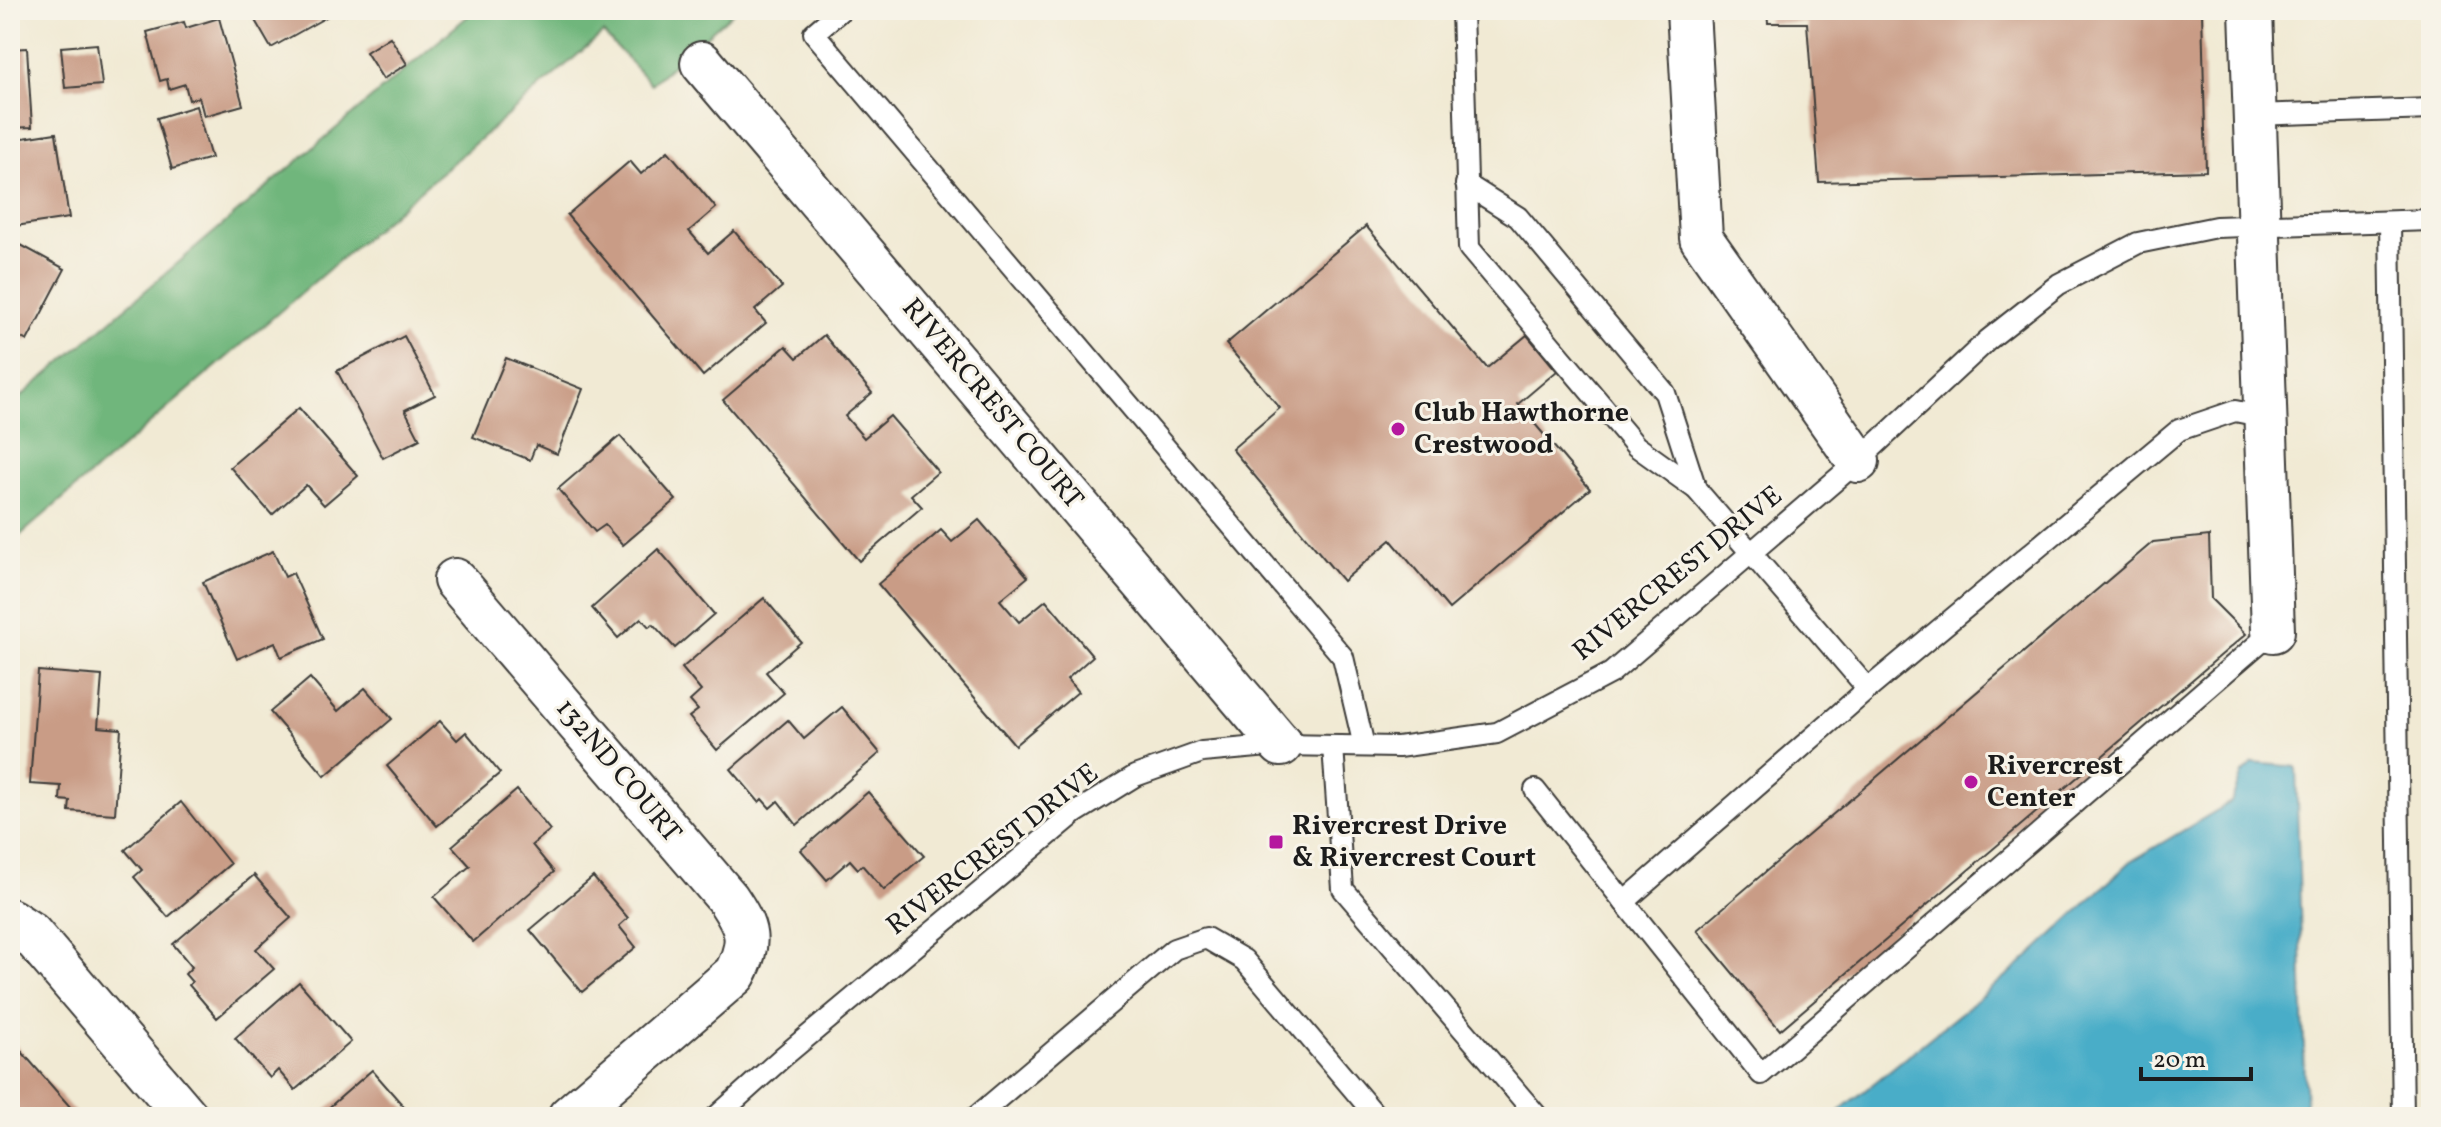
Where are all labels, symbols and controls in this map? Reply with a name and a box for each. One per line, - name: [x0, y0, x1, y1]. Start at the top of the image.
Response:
- street label: RIVERCREST COURT: [892, 290, 1092, 518]
- place label: Club Hawthorne Crestwood: [1414, 394, 1629, 465]
- marker: Club Hawthorne Crestwood: [1389, 420, 1407, 438]
- street label: RIVERCREST DRIVE: [1565, 477, 1791, 671]
- street label: 132ND COURT: [546, 690, 690, 852]
- place label: Rivercrest Center: [1987, 747, 2123, 818]
- street label: RIVERCREST DRIVE: [879, 755, 1107, 945]
- marker: Rivercrest Center: [1962, 773, 1980, 791]
- place label: Rivercrest Drive & Rivercrest Court: [1292, 807, 1536, 878]
- marker: Rivercrest Drive & Rivercrest Court: [1267, 833, 1285, 851]
- scale bar: [2141, 1031, 2251, 1081]
- text: 20 m: [2153, 1044, 2206, 1078]

